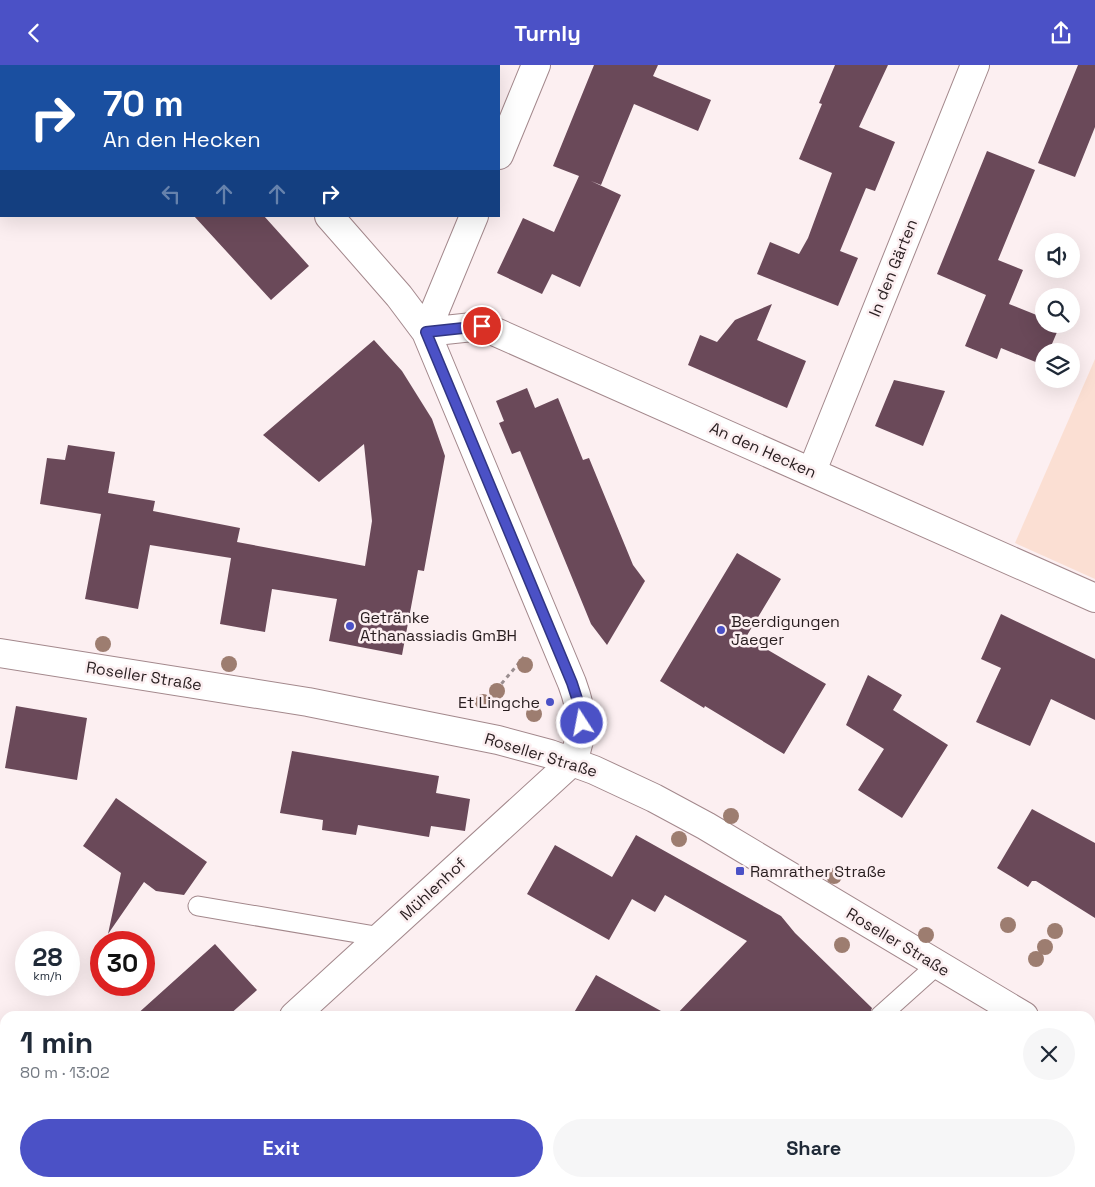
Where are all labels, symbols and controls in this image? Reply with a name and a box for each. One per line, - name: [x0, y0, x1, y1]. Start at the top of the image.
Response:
- icon: back: [20, 19, 48, 47]
- text: Turnly: [514, 19, 581, 47]
- icon: share: [1047, 19, 1075, 47]
- text: 70 m: [103, 82, 184, 126]
- icon: right: [20, 85, 85, 150]
- text: An den Hecken: [103, 125, 261, 153]
- icon: left: [157, 180, 185, 208]
- icon: ahead: [210, 180, 238, 208]
- icon: ahead: [263, 180, 291, 208]
- icon: right: [316, 180, 344, 208]
- street label: In den Gärten: [864, 216, 922, 320]
- map controls: [1035, 233, 1080, 388]
- button: sound: [1035, 233, 1080, 278]
- button: search: [1035, 288, 1080, 333]
- pin: [461, 305, 503, 347]
- icon: arrive: [468, 312, 496, 340]
- button: layers: [1035, 343, 1080, 388]
- street label: An den Hecken: [706, 417, 820, 483]
- place label: Getränke Athanassiadis GmBH: [360, 607, 517, 646]
- place label: Beerdigungen Jaeger: [731, 611, 840, 650]
- marker: Getränke Athanassiadis GmBH: [344, 620, 356, 632]
- marker: Beerdigungen Jaeger: [715, 624, 727, 636]
- street label: Roseller Straße: [85, 656, 203, 696]
- place label: Et Lingche: [458, 692, 540, 713]
- marker: Et Lingche: [544, 696, 556, 708]
- position arrow: [555, 696, 607, 748]
- street label: Roseller Straße: [482, 728, 600, 782]
- street label: Mühlenhof: [395, 853, 471, 925]
- place label: Ramrather Straße: [750, 861, 886, 882]
- marker: Ramrather Straße: [734, 865, 746, 877]
- street label: Roseller Straße: [842, 903, 954, 981]
- speed limit sign: 30: [90, 931, 155, 996]
- text: 28: [33, 941, 62, 973]
- text: km/h: [33, 968, 62, 984]
- text: 1 min: [20, 1023, 93, 1062]
- button: close: [1023, 1028, 1075, 1080]
- text: 80 m · 13:02: [20, 1062, 110, 1083]
- button: Exit: [20, 1119, 543, 1177]
- button: Share: [553, 1119, 1075, 1177]

